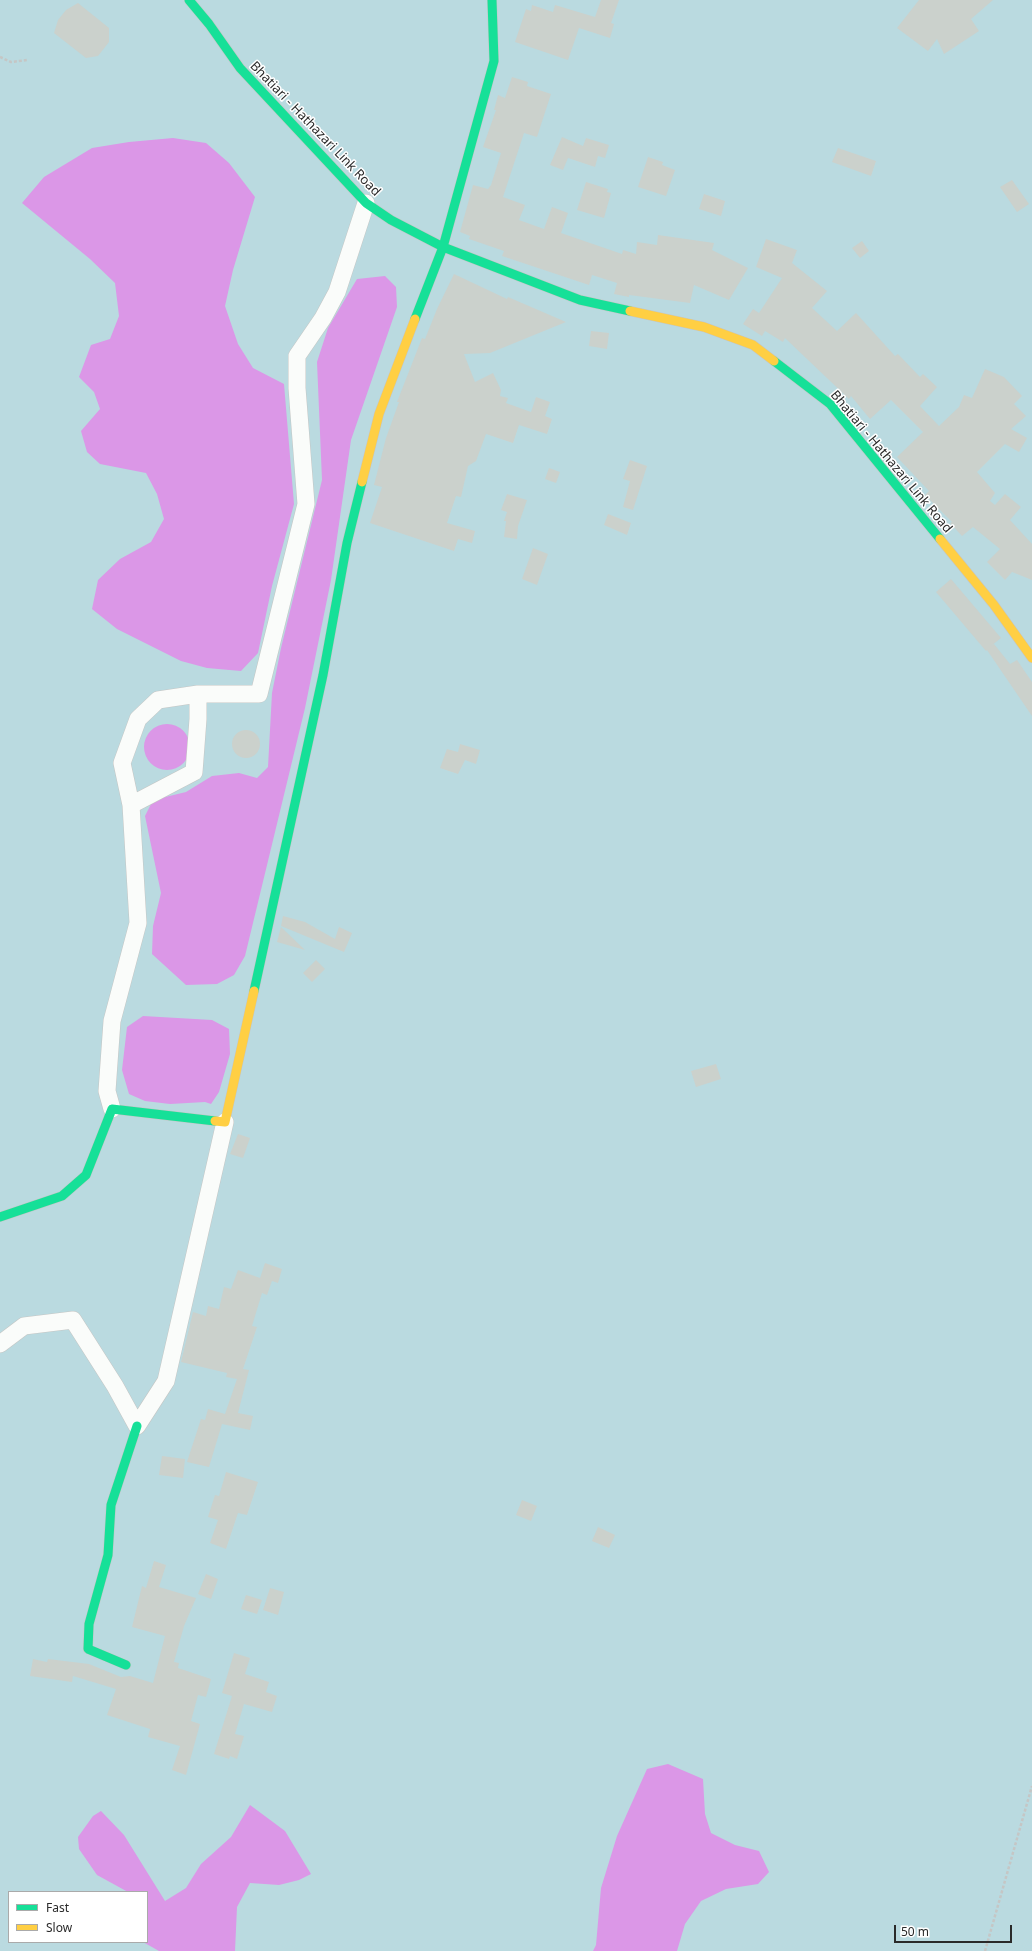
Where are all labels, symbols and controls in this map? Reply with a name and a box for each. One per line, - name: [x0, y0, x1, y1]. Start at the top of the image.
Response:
- street label: Bhatiari - Hathazari Link Road: [247, 58, 383, 200]
- street label: Bhatiari - Hathazari Link Road: [827, 388, 955, 536]
- legend: [8, 1891, 148, 1943]
- text: Fast: [46, 1899, 69, 1916]
- scale bar: [896, 1917, 1014, 1943]
- text: Slow: [46, 1919, 72, 1936]
- text: 50 m: [901, 1923, 929, 1940]

